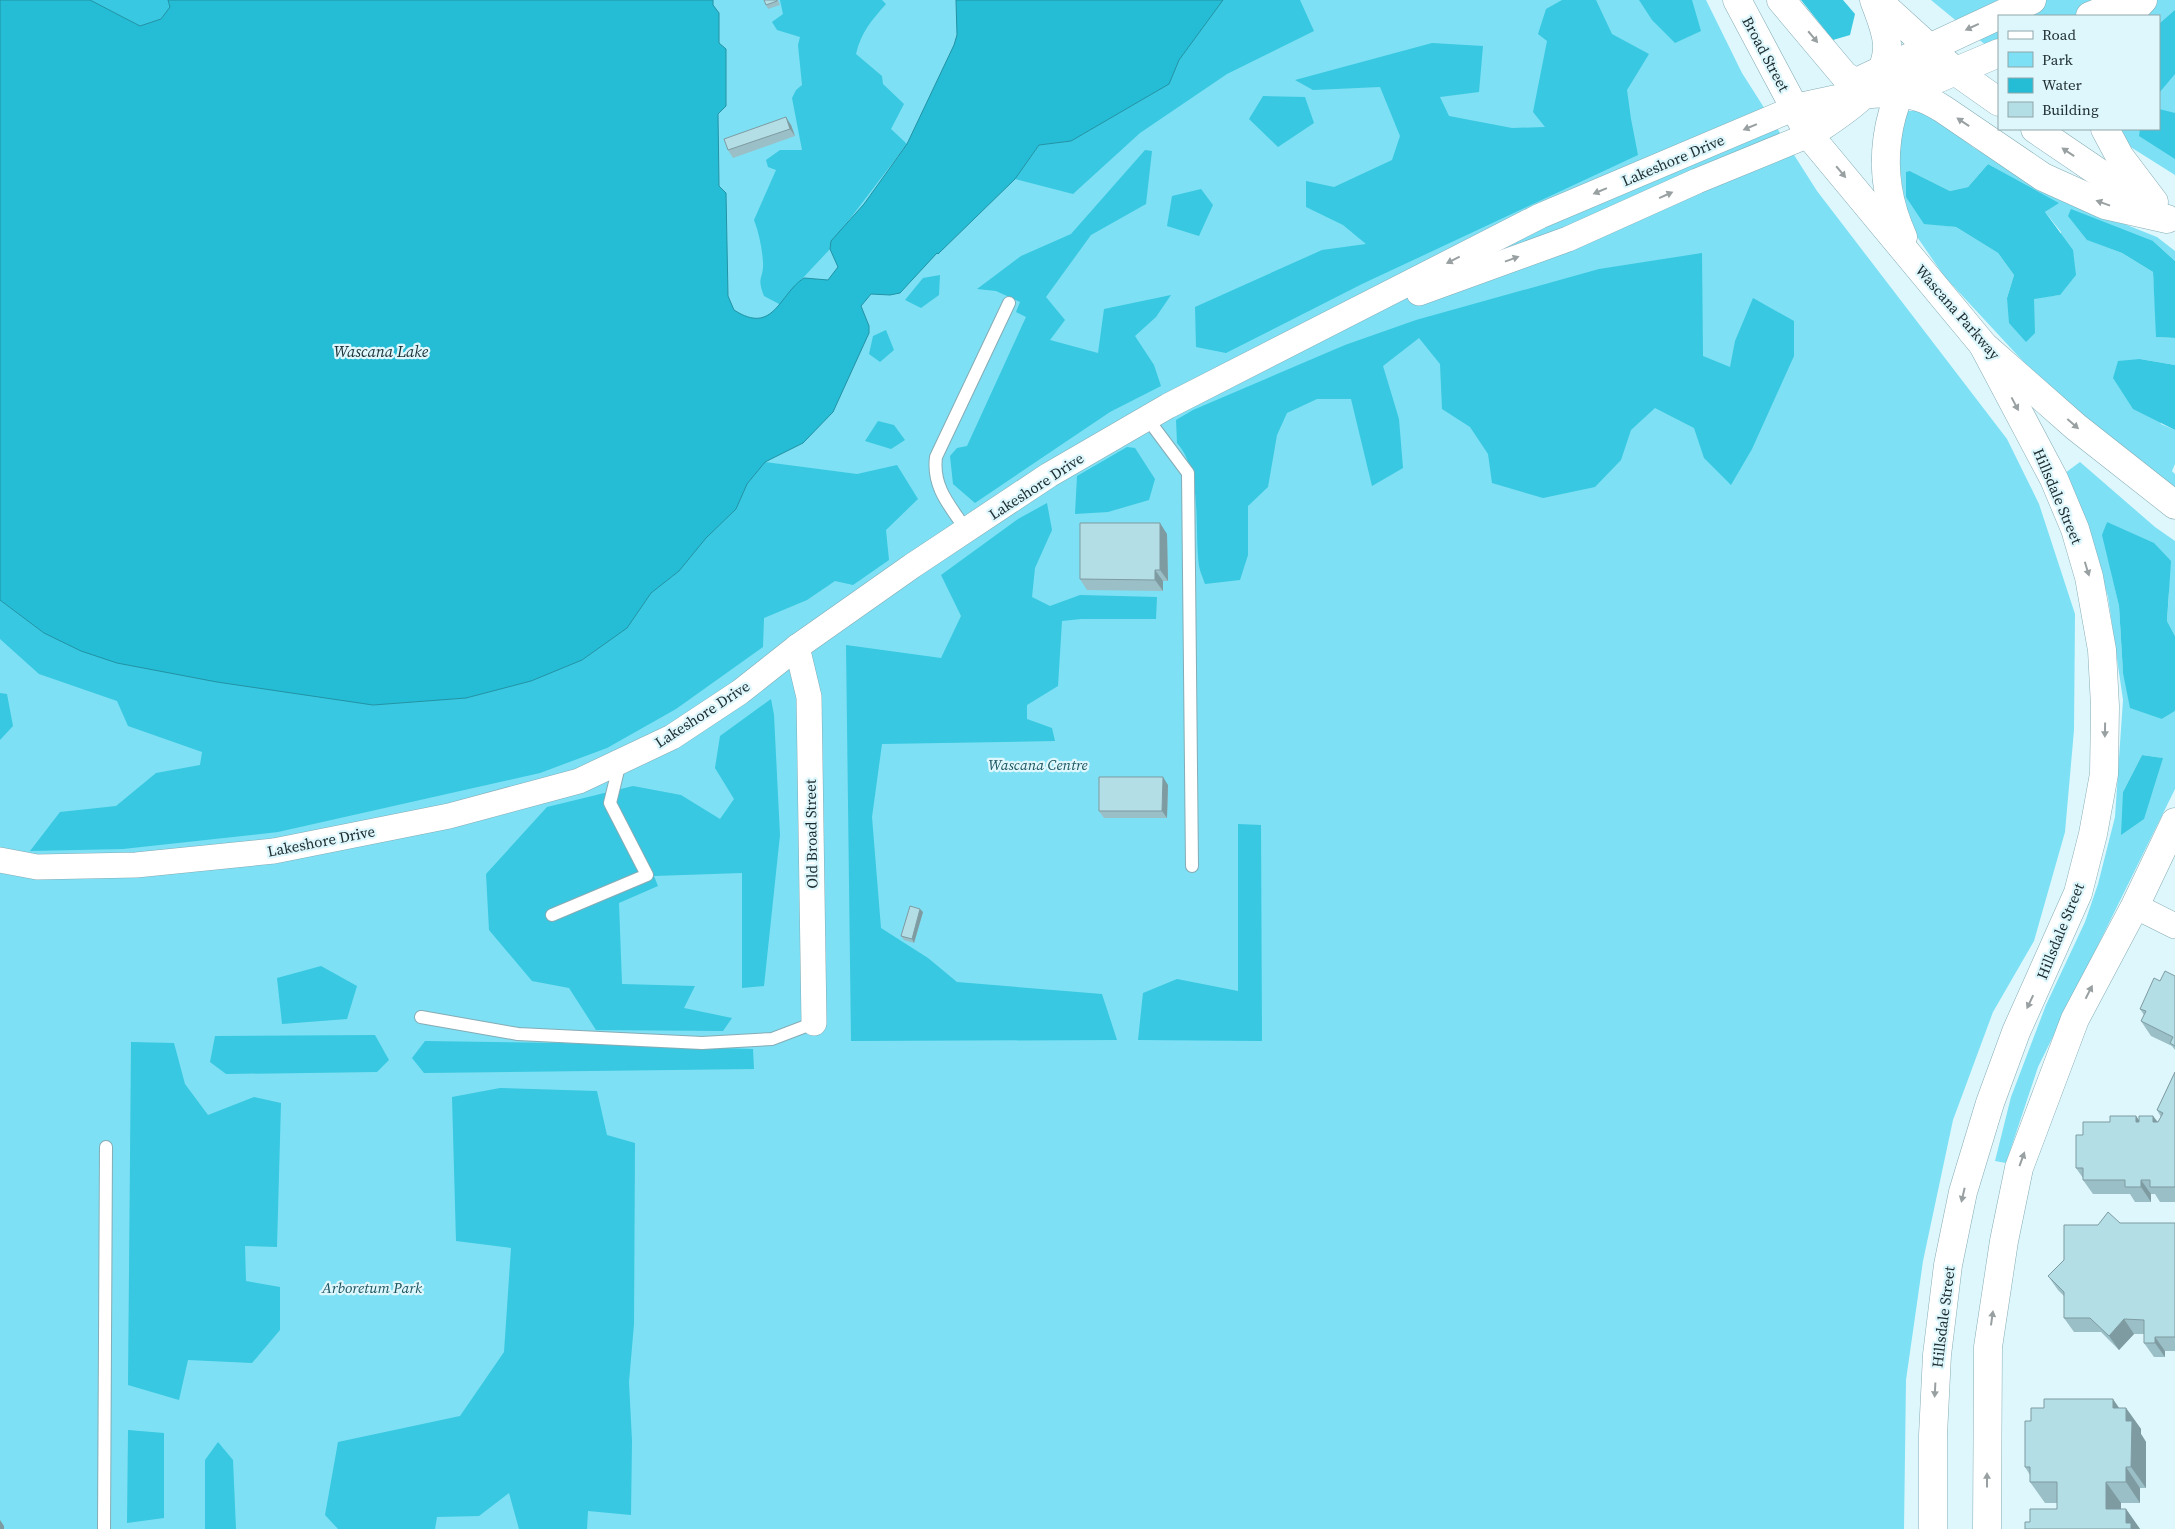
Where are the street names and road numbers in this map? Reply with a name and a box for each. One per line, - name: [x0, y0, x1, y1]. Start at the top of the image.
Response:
- street label: Broad Street: [1737, 13, 1795, 95]
- street label: Lakeshore Drive: [1619, 129, 1728, 191]
- street label: Wascana Parkway: [1911, 260, 2005, 364]
- street label: Hillsdale Street: [2028, 445, 2088, 547]
- street label: Lakeshore Drive: [984, 447, 1088, 525]
- street label: Lakeshore Drive: [650, 675, 754, 753]
- street label: Old Broad Street: [800, 779, 822, 889]
- street label: Lakeshore Drive: [265, 820, 377, 862]
- street label: Hillsdale Street: [2031, 880, 2089, 982]
- street label: Hillsdale Street: [1926, 1265, 1960, 1369]

